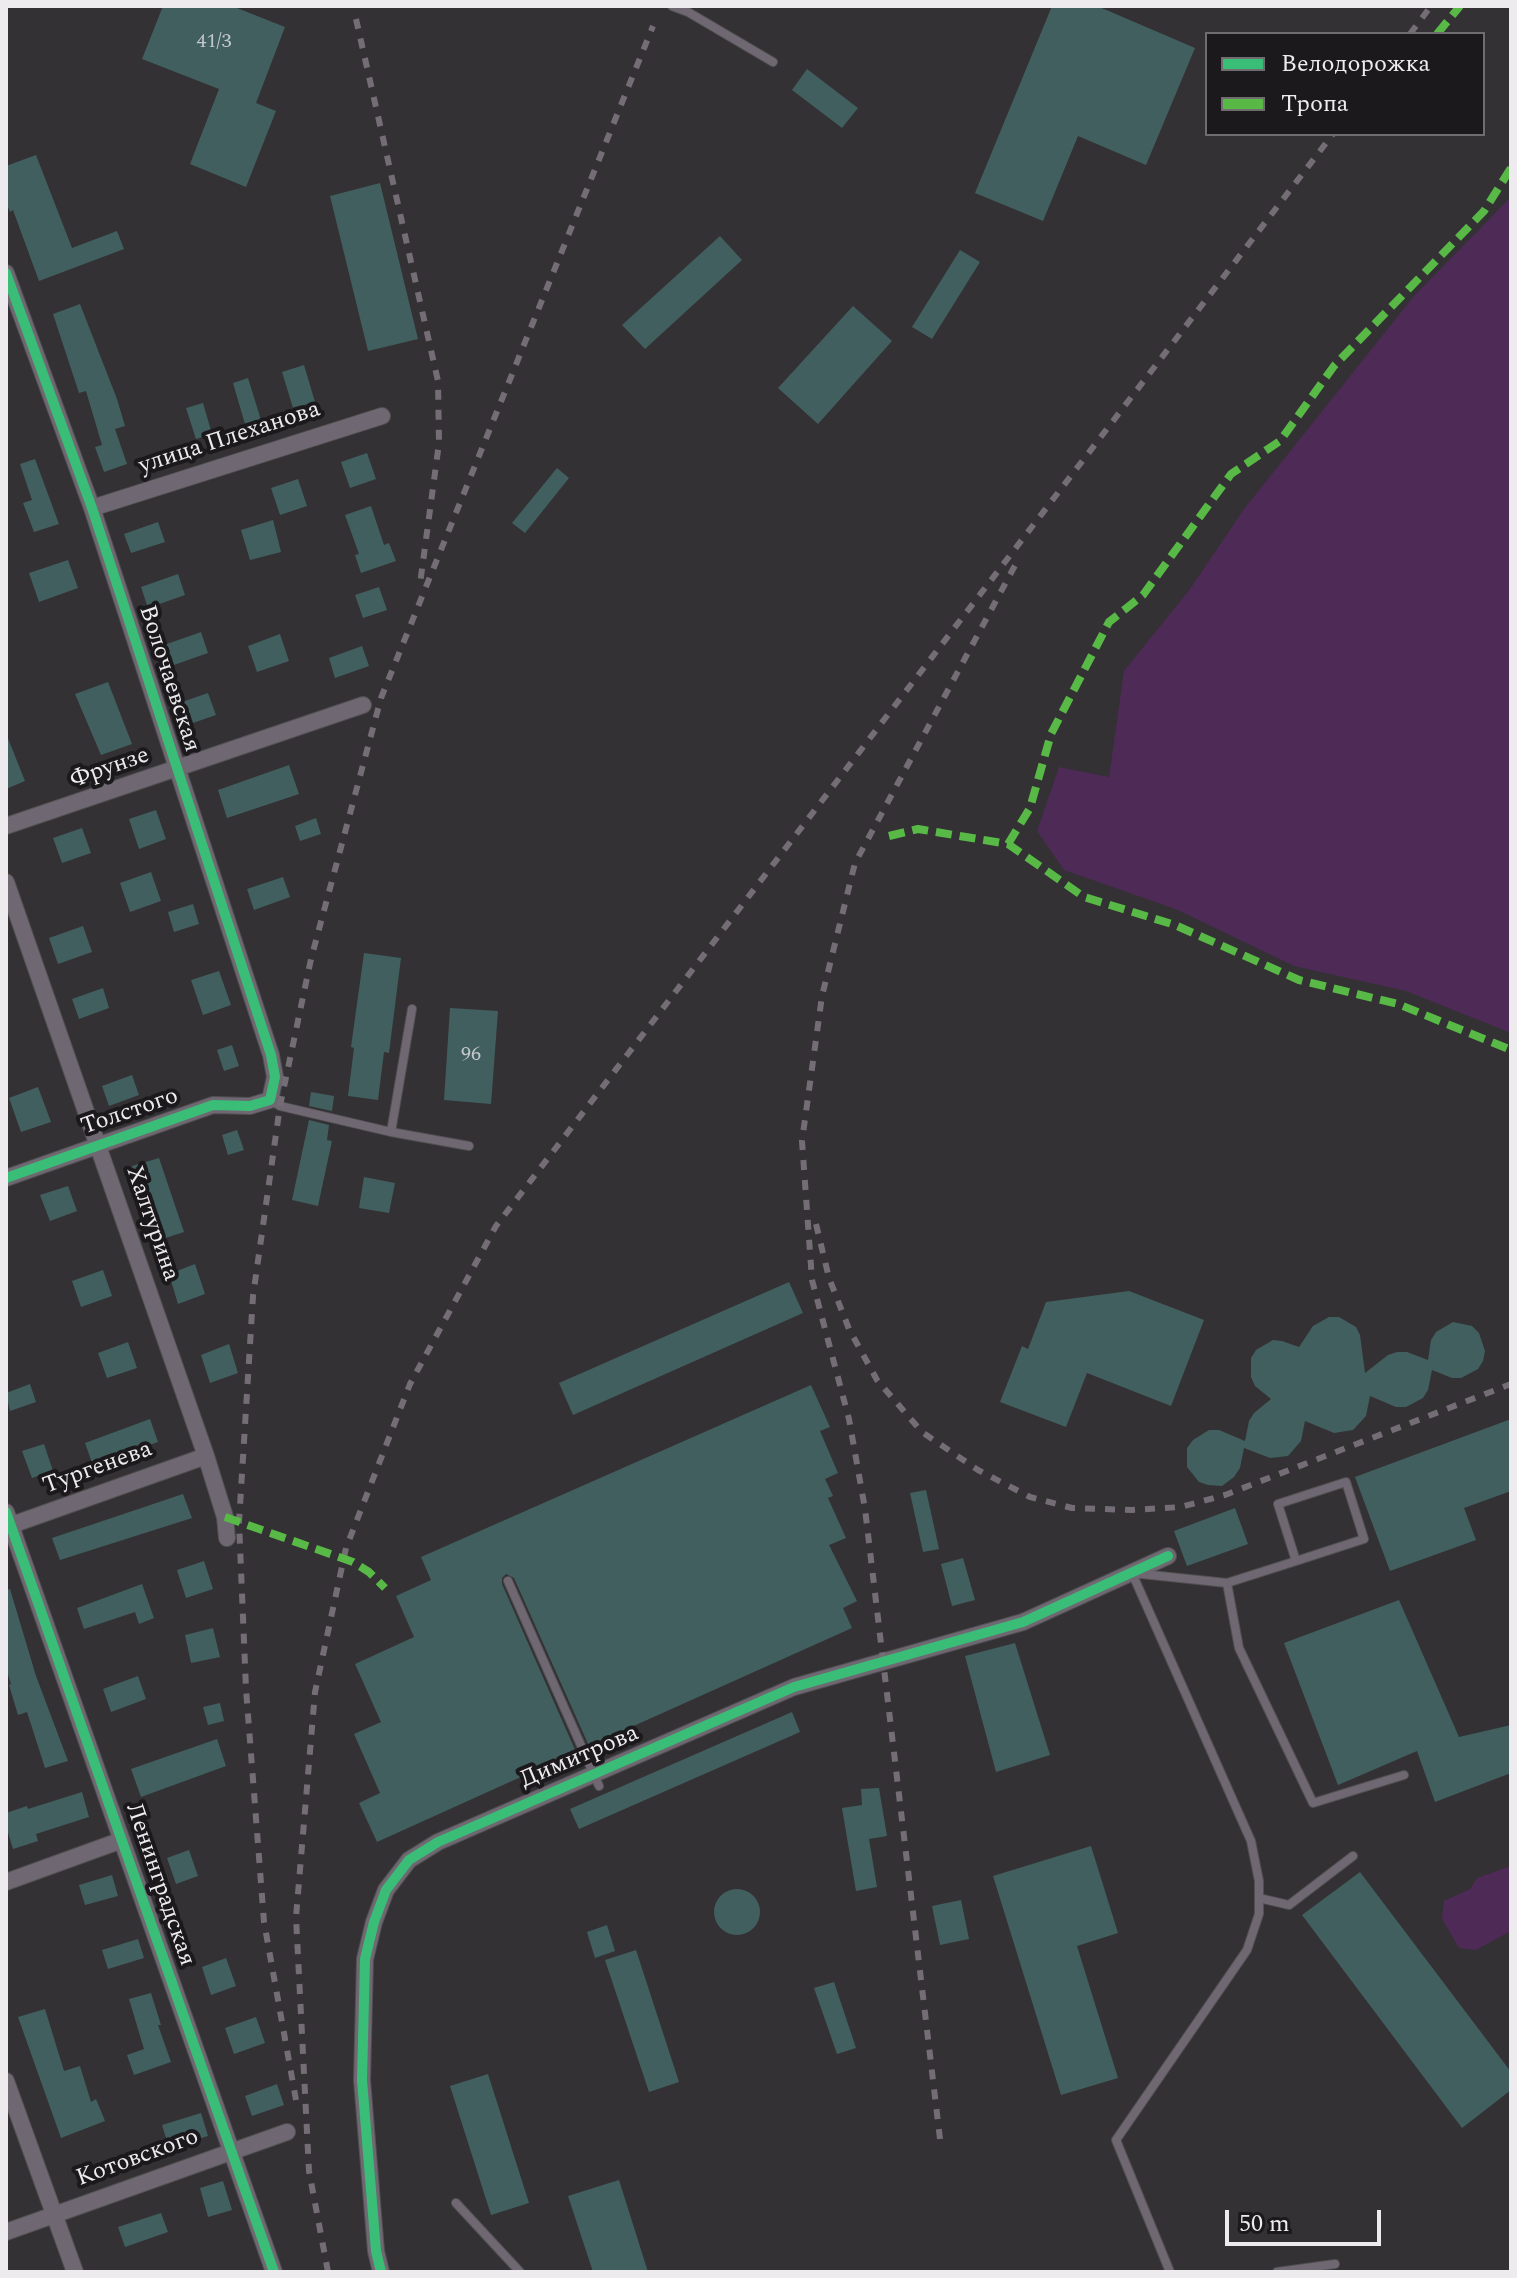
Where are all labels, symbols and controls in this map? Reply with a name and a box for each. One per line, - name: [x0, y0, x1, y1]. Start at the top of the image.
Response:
- house number: 41/3: [197, 31, 231, 55]
- legend: [1205, 32, 1485, 136]
- text: Велодорожка: [1281, 46, 1430, 82]
- text: Тропа: [1281, 86, 1349, 122]
- street label: улица Плеханова: [136, 396, 324, 482]
- street label: Волочаевская: [131, 602, 205, 756]
- street label: Фрунзе: [67, 742, 153, 796]
- house number: 96: [461, 1044, 481, 1068]
- street label: Толстого: [78, 1083, 182, 1143]
- street label: Халтурина: [118, 1163, 184, 1285]
- street label: Тургенева: [39, 1436, 157, 1502]
- street label: Димитрова: [516, 1720, 644, 1796]
- street label: Ленинградская: [118, 1800, 200, 1970]
- street label: Котовского: [73, 2124, 203, 2194]
- scale bar: [1229, 2194, 1385, 2244]
- text: 50 m: [1239, 2206, 1290, 2242]

